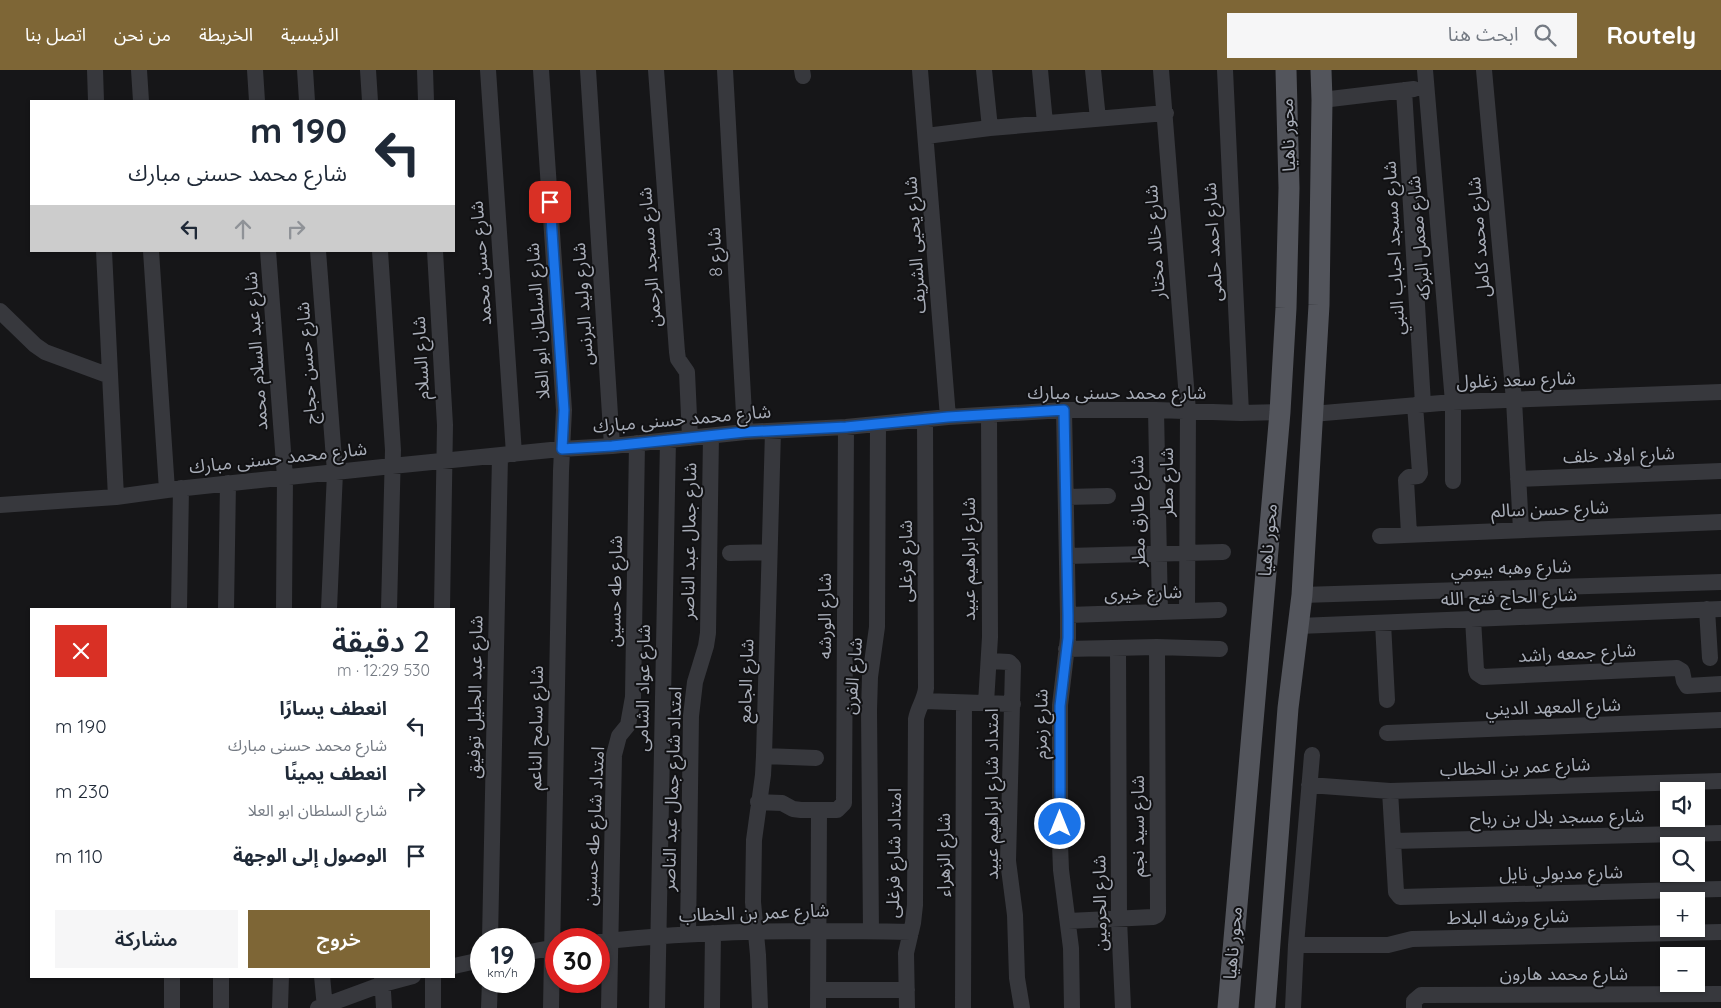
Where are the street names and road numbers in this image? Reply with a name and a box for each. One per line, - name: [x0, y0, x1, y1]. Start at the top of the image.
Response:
- street label: محور ناهيا: [1275, 98, 1300, 172]
- street label: شارع مسجد احباب النبي: [1377, 160, 1413, 336]
- street label: شارع يحيى الشريف: [898, 175, 934, 315]
- street label: شارع معمل البركه: [1402, 175, 1438, 301]
- street label: شارع محمد كامل: [1462, 175, 1498, 298]
- street label: شارع احمد حلمى: [1198, 182, 1230, 302]
- street label: شارع خالد مختار: [1139, 184, 1173, 301]
- street label: شارع مسجد الرحمن: [633, 186, 669, 328]
- street label: شارع حسن محمد: [465, 200, 499, 326]
- street label: شارع 8: [702, 226, 730, 277]
- street label: شارع السلطان ابو العلا: [521, 242, 557, 400]
- street label: شارع وليد البرنس: [567, 242, 601, 366]
- street label: شارع عبد السلام محمد: [238, 271, 276, 431]
- street label: شارع حسن حجاج: [291, 301, 325, 425]
- street label: شارع السلام: [407, 315, 437, 400]
- street label: شارع سعد زغلول: [1456, 366, 1576, 396]
- street label: شارع محمد حسنى مبارك: [1028, 381, 1206, 407]
- street label: شارع محمد حسنى مبارك: [592, 399, 772, 441]
- street label: شارع محمد حسنى مبارك: [188, 437, 368, 481]
- street label: شارع اولاد خلف: [1563, 441, 1675, 471]
- street label: شارع مطر: [1155, 447, 1181, 518]
- street label: شارع طارق مطر: [1125, 455, 1153, 568]
- street label: شارع جمال عبد الناصر: [676, 462, 704, 621]
- street label: شارع حسن سالم: [1491, 495, 1610, 525]
- street label: شارع ابراهيم عبيد: [957, 497, 983, 621]
- street label: محور ناهيا: [1253, 502, 1282, 577]
- street label: شارع فرغلى: [894, 520, 920, 602]
- street label: شارع طه حسين: [602, 535, 630, 647]
- street label: شارع وهبه بيومي: [1450, 554, 1572, 584]
- street label: شارع الورشه: [813, 573, 839, 659]
- street label: شارع خيرى: [1104, 580, 1183, 608]
- street label: شارع الحاج فتح الله: [1440, 583, 1578, 613]
- street label: شارع عبد الجليل توفيق: [462, 615, 490, 779]
- street label: شارع عواد الشامى: [630, 624, 658, 752]
- street label: شارع الفرن: [838, 636, 870, 716]
- street label: شارع الجامع: [733, 638, 761, 724]
- street label: شارع جمعه راشد: [1517, 638, 1637, 670]
- street label: شارع سامح الناعم: [523, 665, 551, 791]
- street label: امتداد شارع جمال عبد الناصر: [656, 686, 690, 893]
- street label: شارع زمزم: [1028, 689, 1056, 759]
- street label: شارع المعهد الديني: [1485, 693, 1621, 723]
- street label: امتداد شارع ابراهيم عبيد: [980, 708, 1006, 880]
- street label: امتداد شارع طه حسين: [578, 746, 612, 906]
- street label: شارع عمر بن الخطاب: [1439, 752, 1591, 784]
- street label: شارع سيد نجم: [1126, 775, 1152, 877]
- street label: امتداد شارع فرغلى: [881, 788, 909, 918]
- street label: شارع مسجد بلال بن رباح: [1470, 803, 1644, 833]
- street label: شارع الزهراء: [932, 813, 958, 897]
- street label: شارع الحرمين: [1087, 855, 1115, 951]
- street label: شارع مدبولي نايل: [1499, 860, 1623, 888]
- street label: شارع عمر بن الخطاب: [678, 898, 830, 930]
- street label: شارع ورشه البلاط: [1447, 904, 1569, 932]
- street label: محور ناهيا: [1218, 905, 1247, 980]
- street label: شارع محمد هارون: [1500, 962, 1628, 988]

